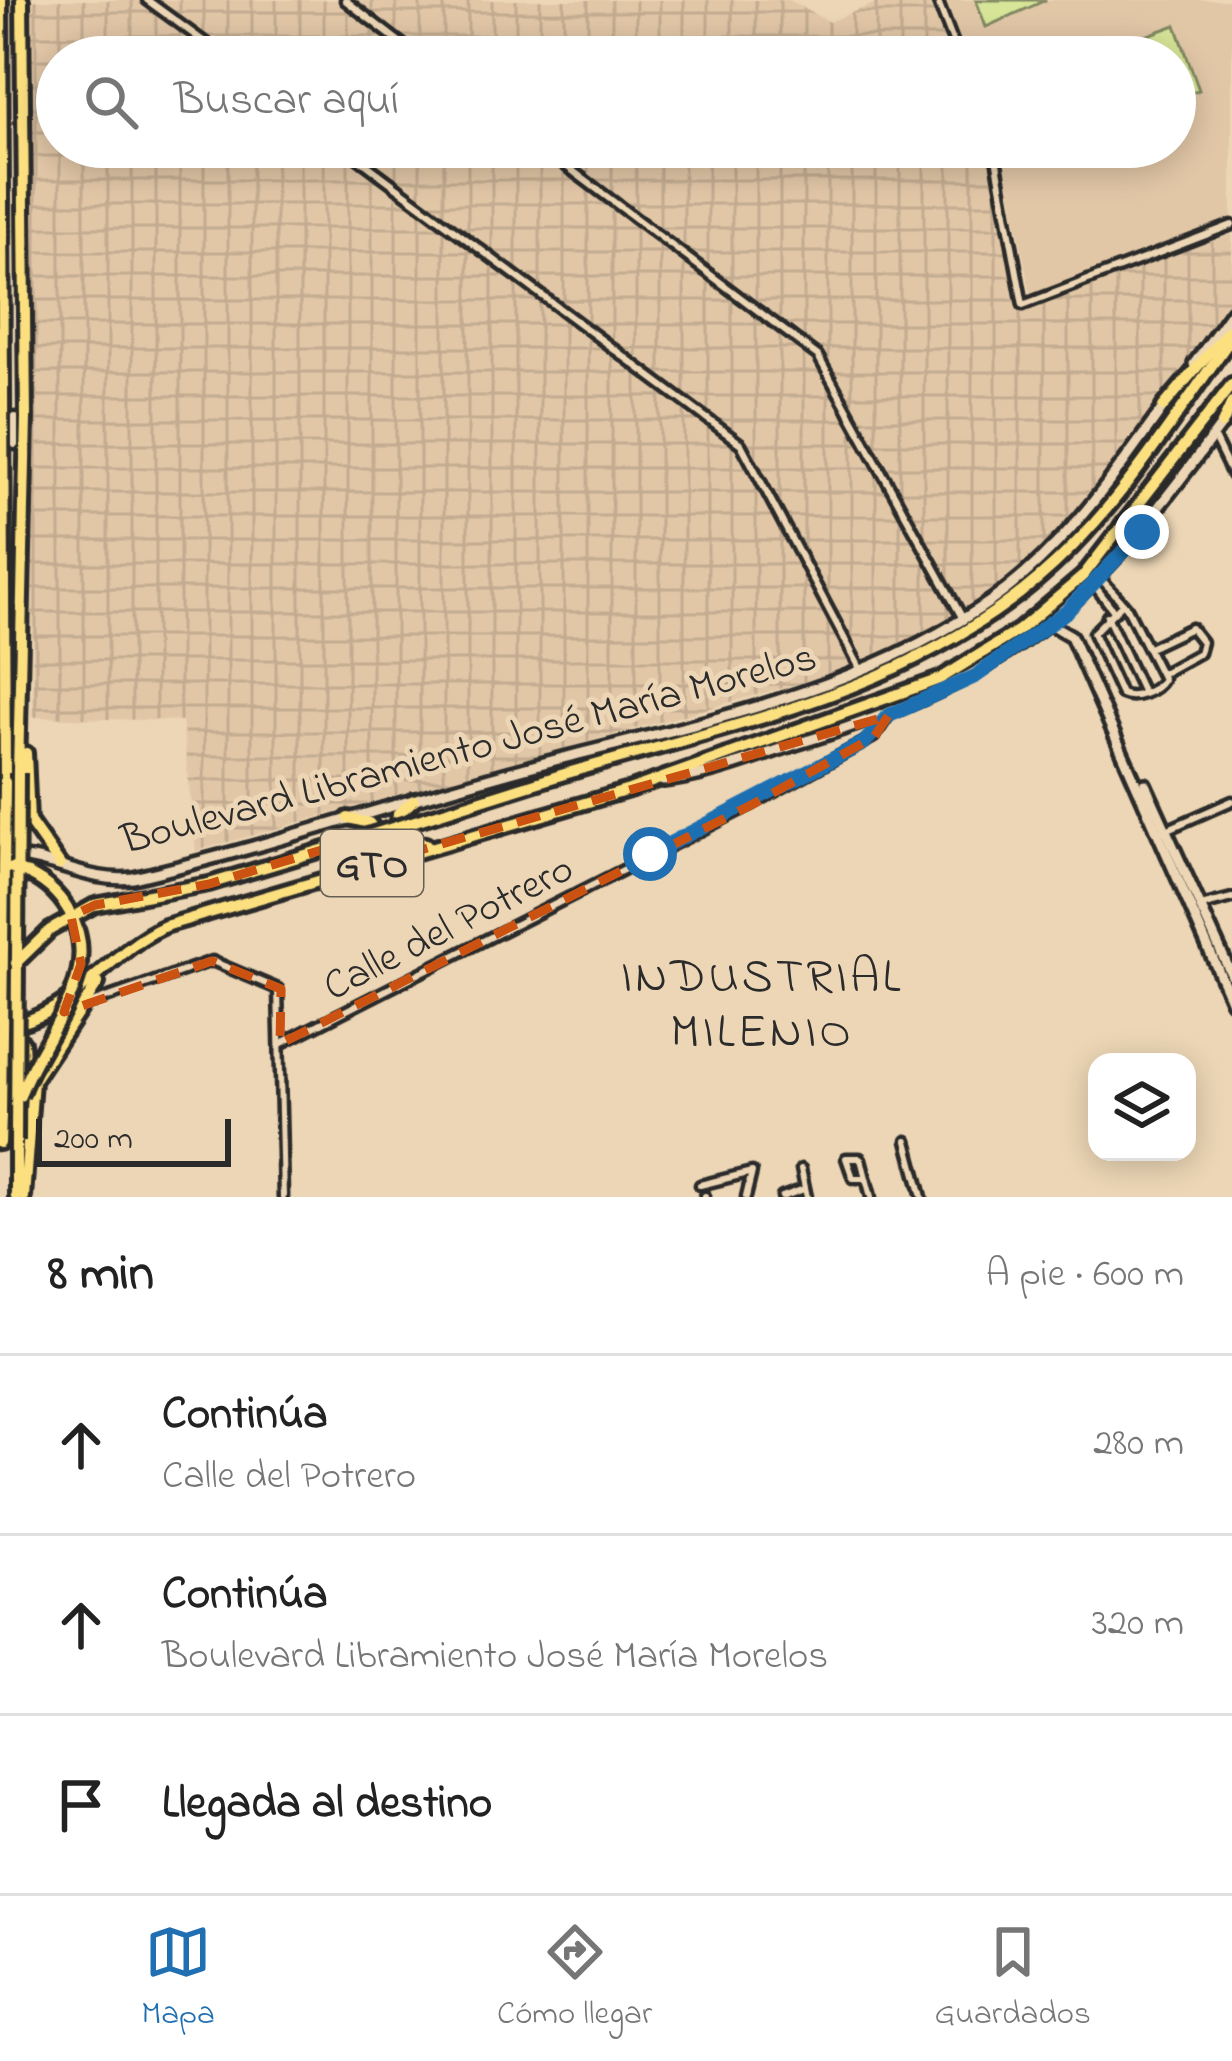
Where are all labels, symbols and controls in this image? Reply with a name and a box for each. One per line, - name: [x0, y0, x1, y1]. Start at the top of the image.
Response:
- search box: [36, 36, 1196, 168]
- icon: search: [78, 69, 144, 135]
- text: Buscar aquí: [174, 69, 399, 135]
- route end: [1115, 505, 1169, 559]
- street label: Boulevard Libramiento José María Morelos: [114, 628, 824, 873]
- route start: [623, 827, 677, 881]
- road number: GTO: [321, 830, 423, 896]
- street label: Calle del Potrero: [313, 840, 585, 1018]
- district label: INDUSTRIAL MILENIO: [621, 944, 903, 1069]
- map controls: [1088, 1053, 1196, 1161]
- button: layers: [1088, 1053, 1196, 1161]
- scale bar: [36, 1113, 231, 1166]
- text: 200 m: [54, 1116, 133, 1164]
- text: 8 min: [48, 1238, 154, 1313]
- text: A pie · 600 m: [986, 1247, 1184, 1304]
- text: Continúa: [162, 1383, 328, 1449]
- icon: ahead: [48, 1412, 114, 1478]
- text: 280 m: [1093, 1416, 1184, 1473]
- text: Calle del Potrero: [162, 1449, 416, 1506]
- text: Continúa: [162, 1563, 328, 1629]
- icon: ahead: [48, 1592, 114, 1658]
- text: 320 m: [1092, 1596, 1184, 1653]
- text: Boulevard Libramiento José María Morelos: [162, 1629, 828, 1686]
- icon: arrive: [48, 1772, 114, 1838]
- text: Llegada al destino: [162, 1772, 492, 1838]
- tab: Mapa: [141, 1919, 215, 2039]
- tab: Cómo llegar: [497, 1919, 652, 2039]
- tab: Guardados: [934, 1919, 1091, 2039]

